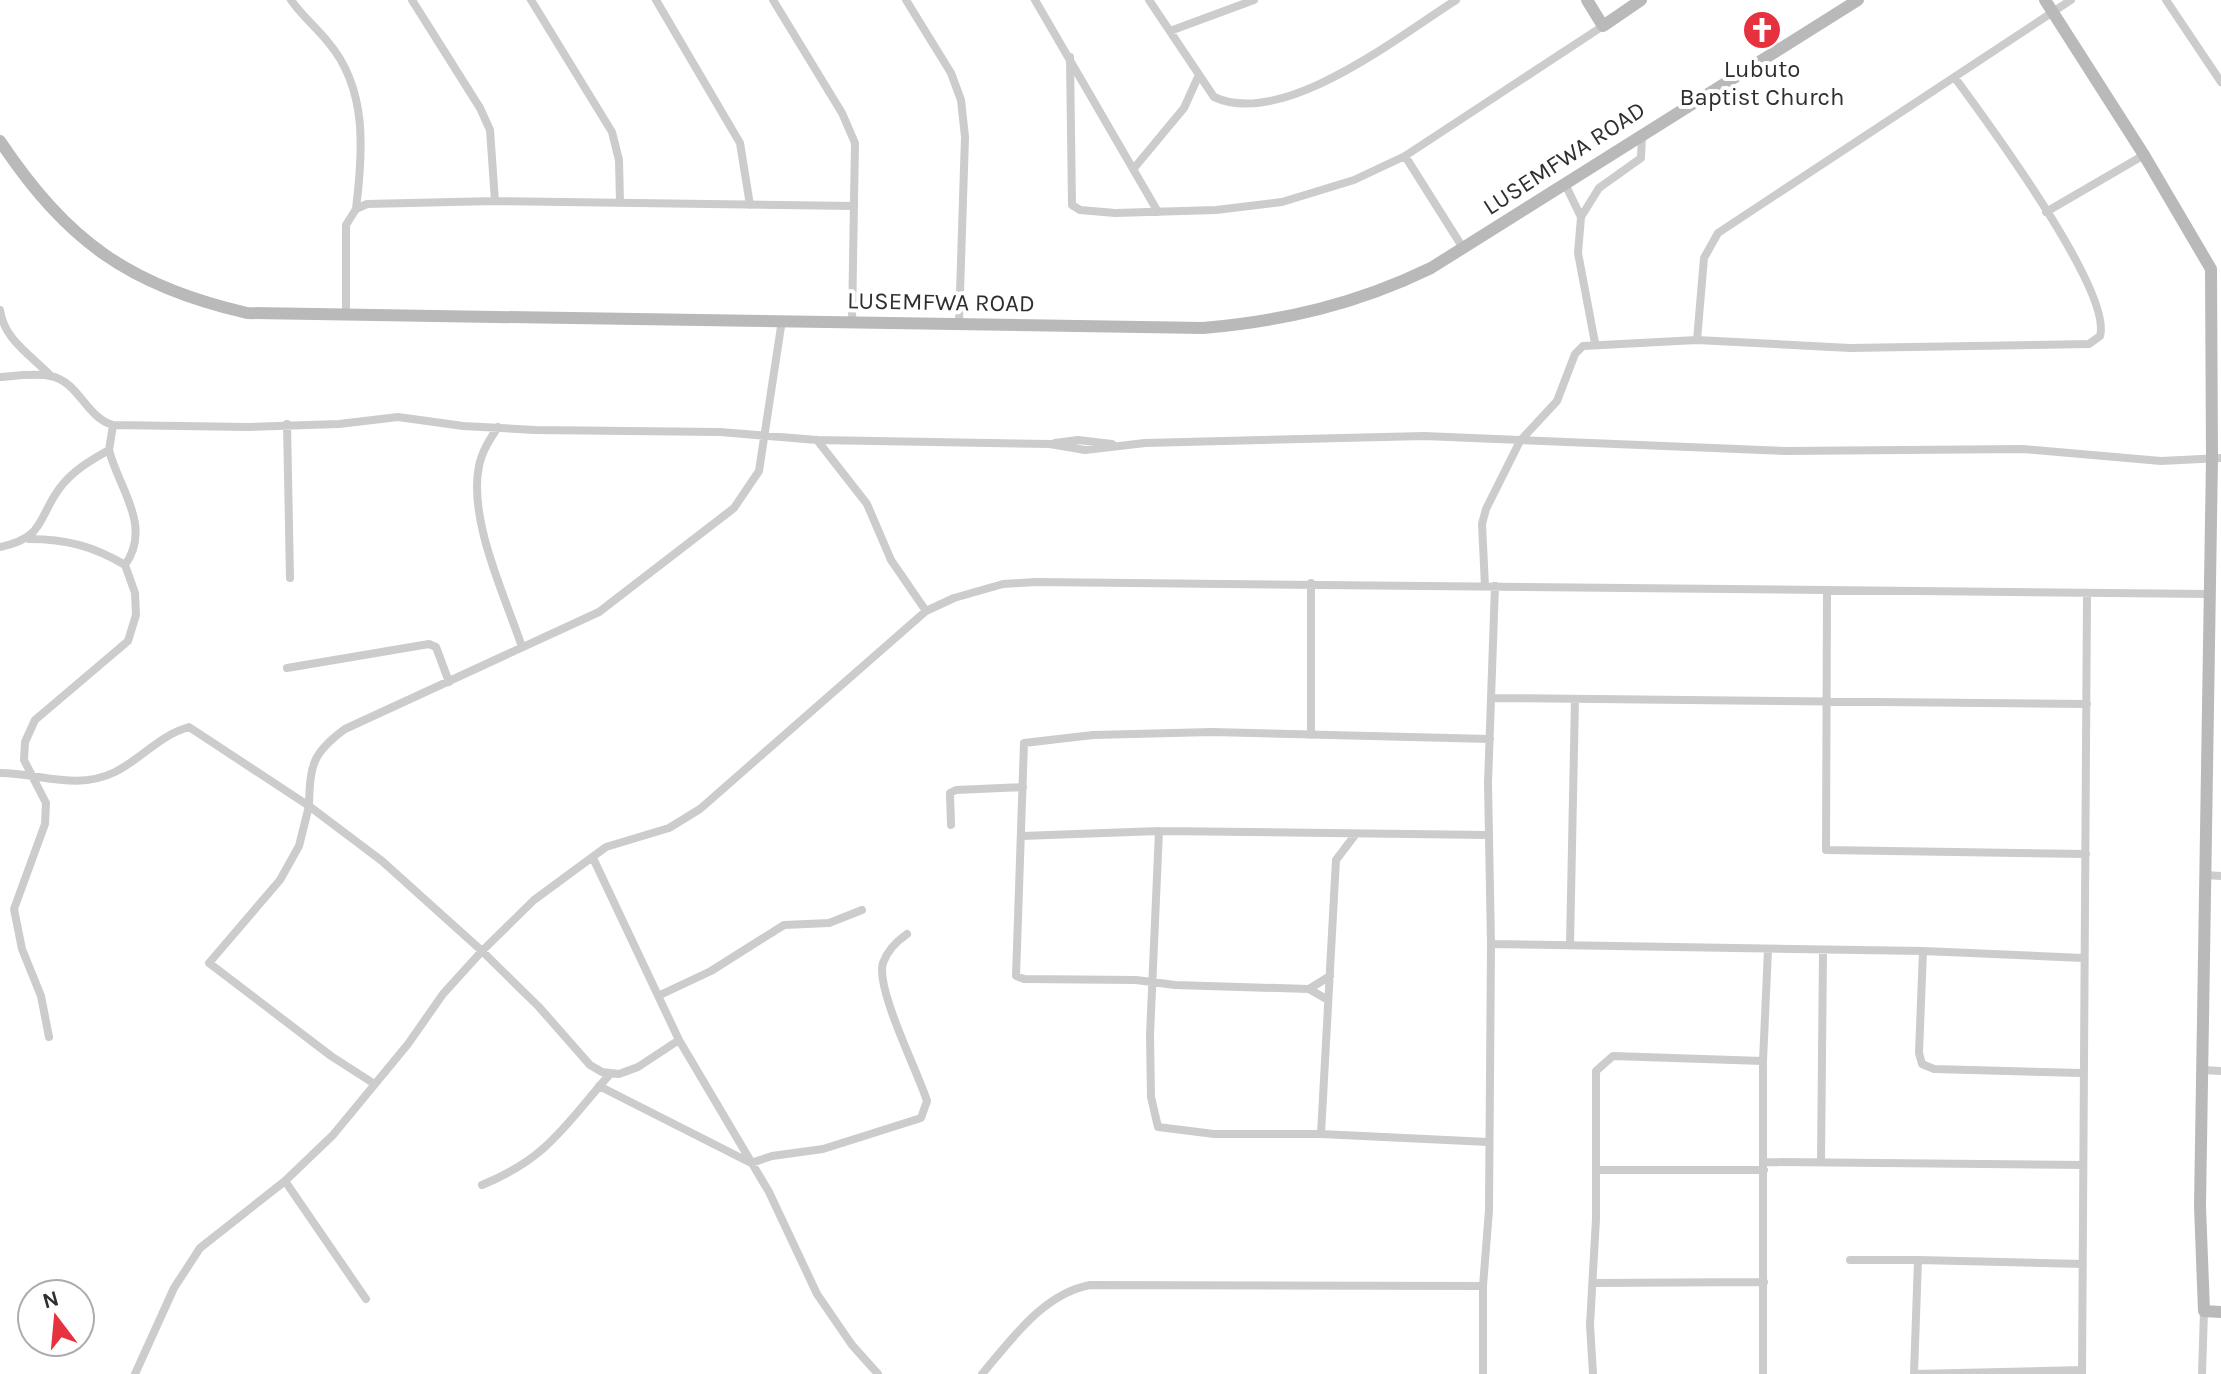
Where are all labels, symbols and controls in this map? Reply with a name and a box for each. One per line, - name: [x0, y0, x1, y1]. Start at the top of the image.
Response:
- church icon: Lubuto Baptist Church: [1741, 9, 1783, 51]
- place label: Lubuto Baptist Church: [1680, 55, 1844, 111]
- street label: LUSEMFWA ROAD: [1478, 95, 1650, 221]
- street label: LUSEMFWA ROAD: [847, 286, 1035, 318]
- north arrow: [16, 1278, 96, 1358]
- text: N: [40, 1285, 62, 1314]

